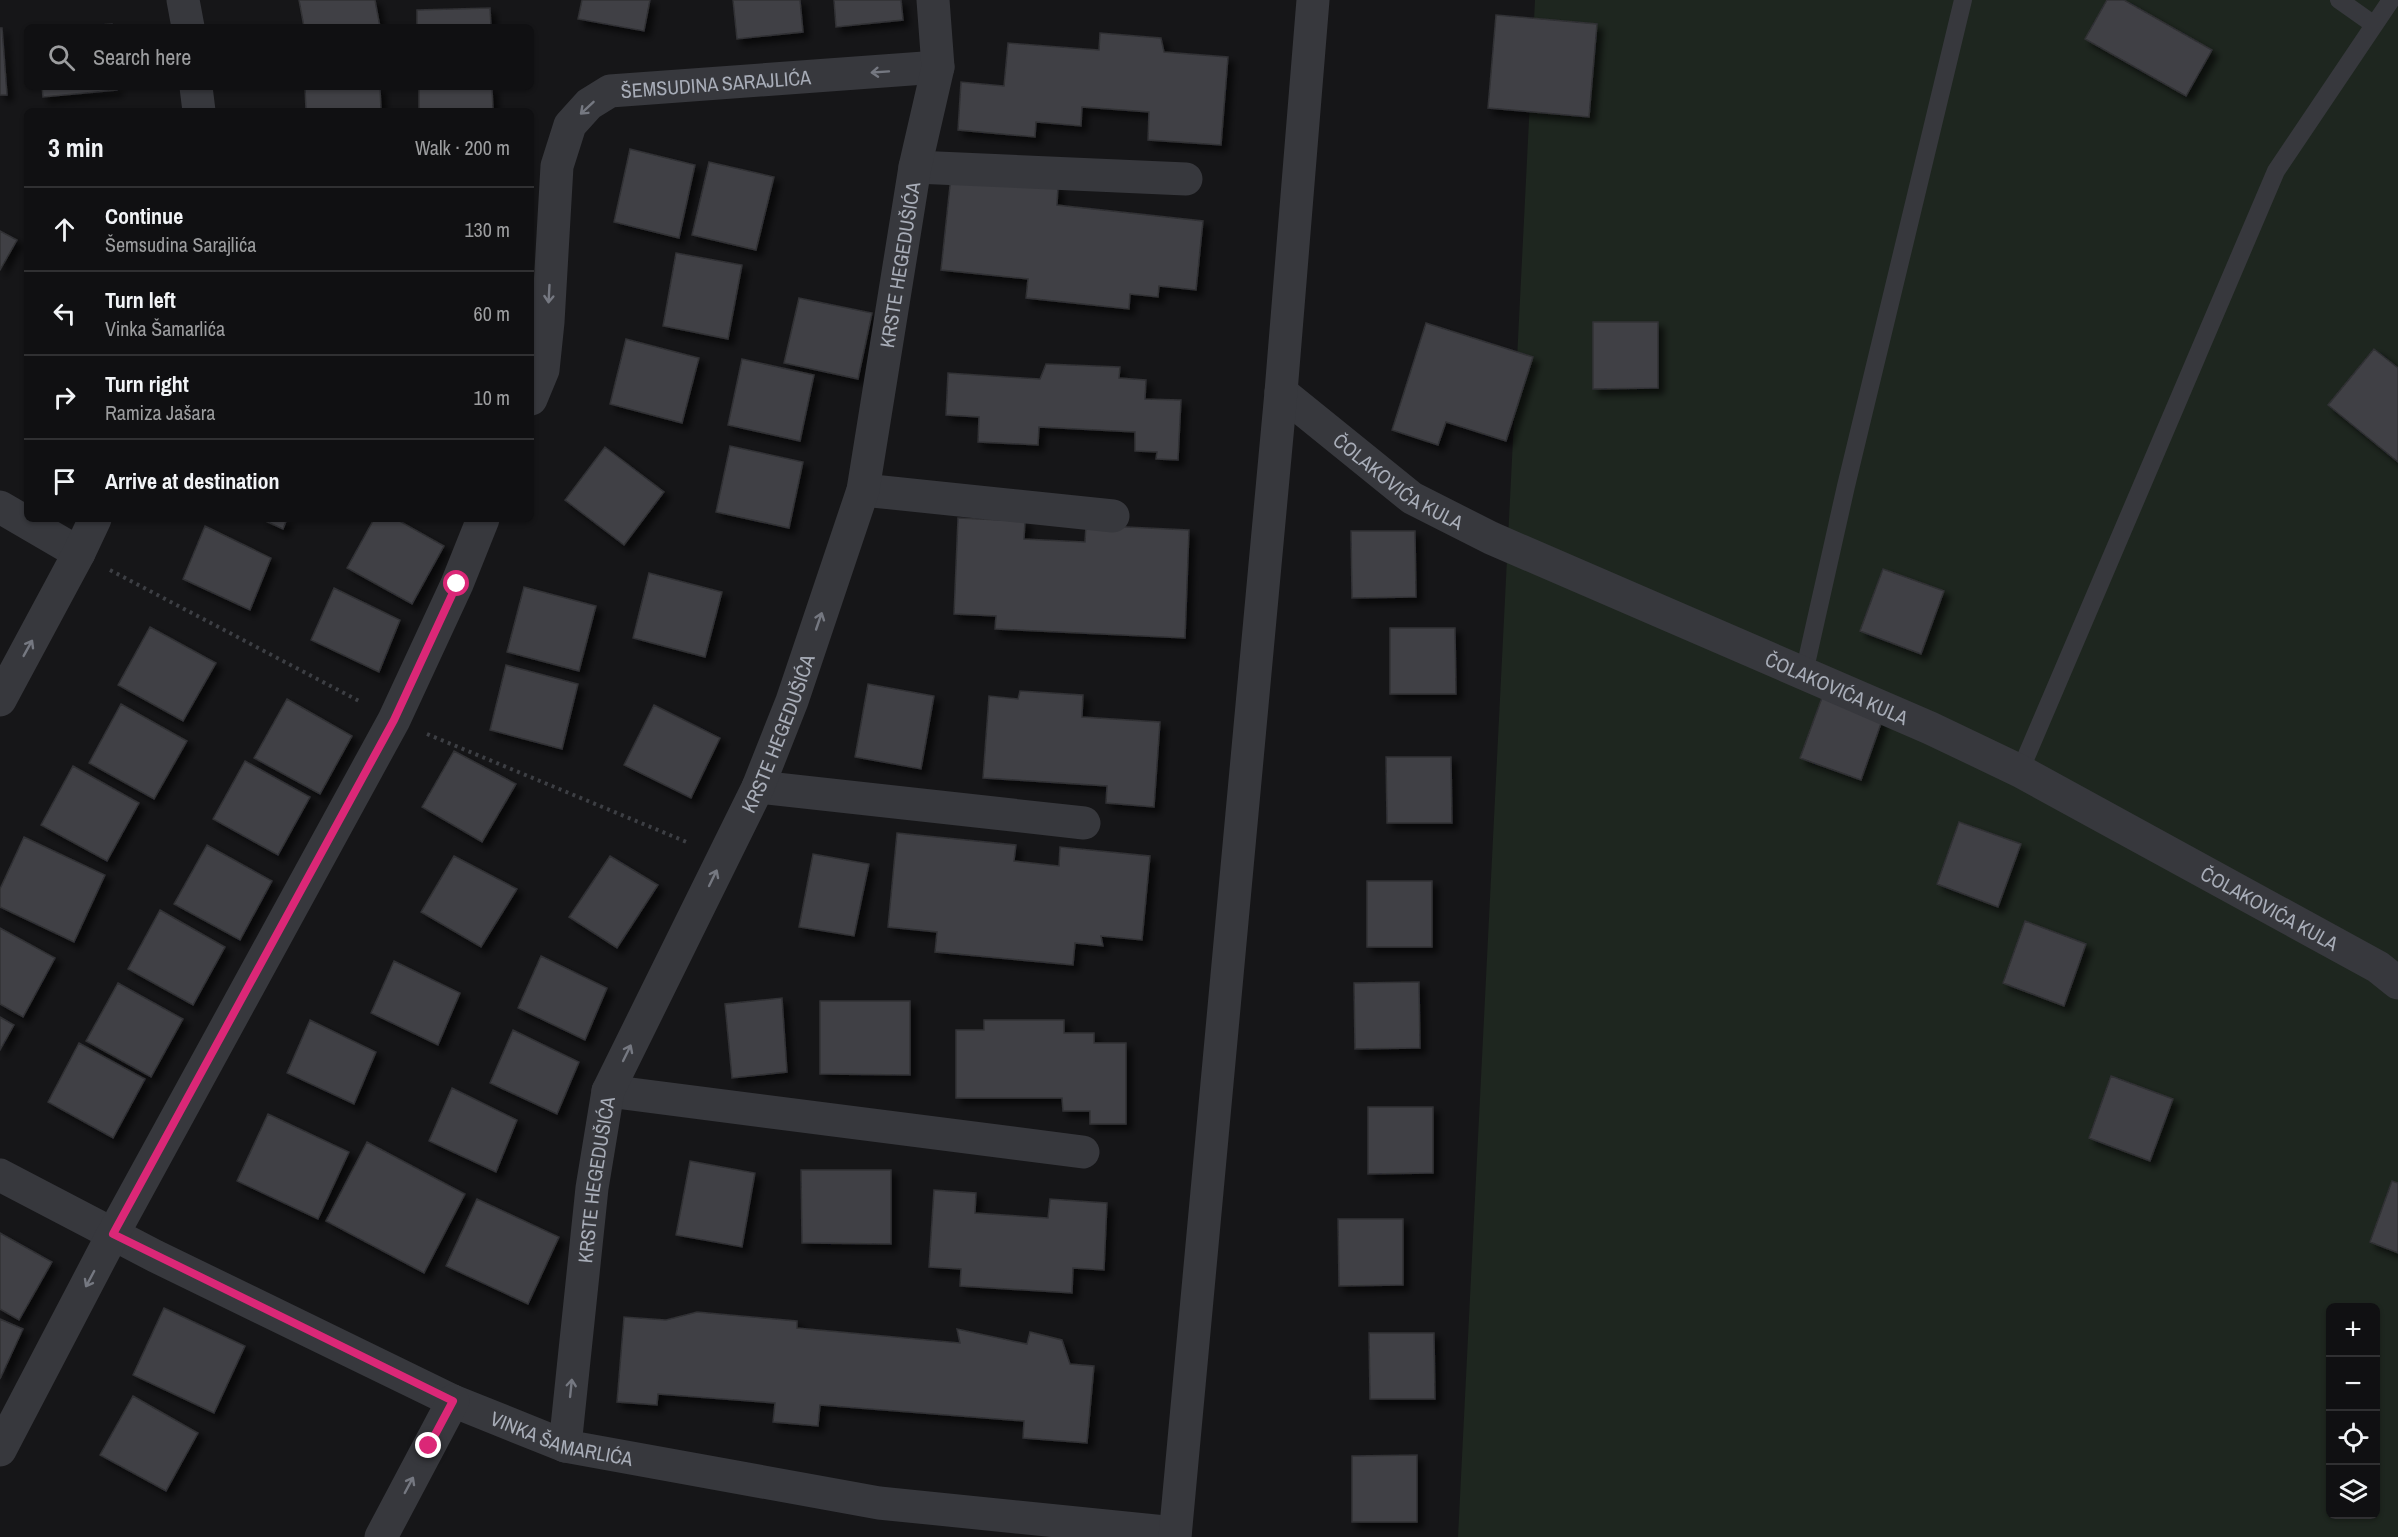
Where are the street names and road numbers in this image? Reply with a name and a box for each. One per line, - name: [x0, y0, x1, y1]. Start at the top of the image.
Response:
- street label: ŠEMSUDINA SARAJLIĆA: [620, 63, 812, 104]
- street label: KRSTE HEGEDUŠIĆA: [873, 180, 926, 350]
- street label: ČOLAKOVIĆA KULA: [1328, 426, 1468, 535]
- street label: ČOLAKOVIĆA KULA: [1761, 645, 1913, 731]
- street label: KRSTE HEGEDUŠIĆA: [734, 650, 820, 817]
- street label: ČOLAKOVIĆA KULA: [2196, 859, 2344, 956]
- street label: KRSTE HEGEDUŠIĆA: [571, 1094, 620, 1264]
- street label: VINKA ŠAMARLIĆA: [487, 1404, 635, 1472]

